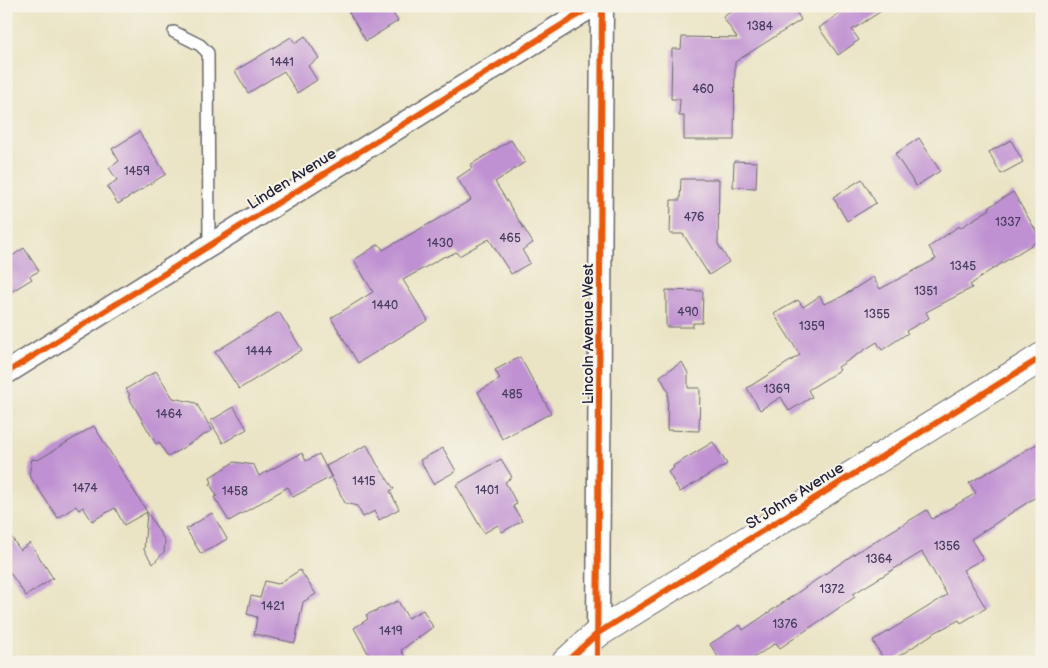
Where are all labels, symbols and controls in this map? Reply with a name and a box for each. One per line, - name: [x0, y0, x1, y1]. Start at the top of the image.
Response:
- house number: 1384: [747, 19, 774, 34]
- house number: 1441: [270, 55, 294, 70]
- house number: 460: [692, 82, 714, 97]
- street label: Linden Avenue: [244, 144, 340, 214]
- house number: 1459: [124, 164, 150, 179]
- house number: 476: [684, 210, 704, 225]
- house number: 1337: [995, 215, 1021, 230]
- house number: 465: [499, 231, 521, 246]
- house number: 1430: [427, 236, 453, 251]
- house number: 1345: [950, 259, 976, 274]
- street label: Lincoln Avenue West: [579, 263, 598, 404]
- house number: 1351: [914, 284, 938, 299]
- house number: 1440: [372, 298, 398, 313]
- house number: 490: [677, 305, 699, 320]
- house number: 1355: [864, 307, 890, 322]
- house number: 1359: [799, 319, 825, 334]
- house number: 1444: [246, 344, 273, 359]
- house number: 1369: [764, 382, 790, 397]
- house number: 485: [501, 387, 523, 402]
- house number: 1464: [156, 407, 183, 422]
- street label: St Johns Avenue: [743, 458, 847, 534]
- house number: 1415: [352, 474, 376, 489]
- house number: 1474: [72, 481, 98, 496]
- house number: 1401: [475, 483, 499, 498]
- house number: 1458: [222, 484, 248, 499]
- house number: 1356: [934, 539, 960, 554]
- house number: 1364: [866, 552, 893, 567]
- house number: 1372: [820, 582, 845, 597]
- house number: 1421: [261, 599, 285, 614]
- house number: 1376: [772, 617, 798, 632]
- house number: 1419: [379, 624, 403, 639]

